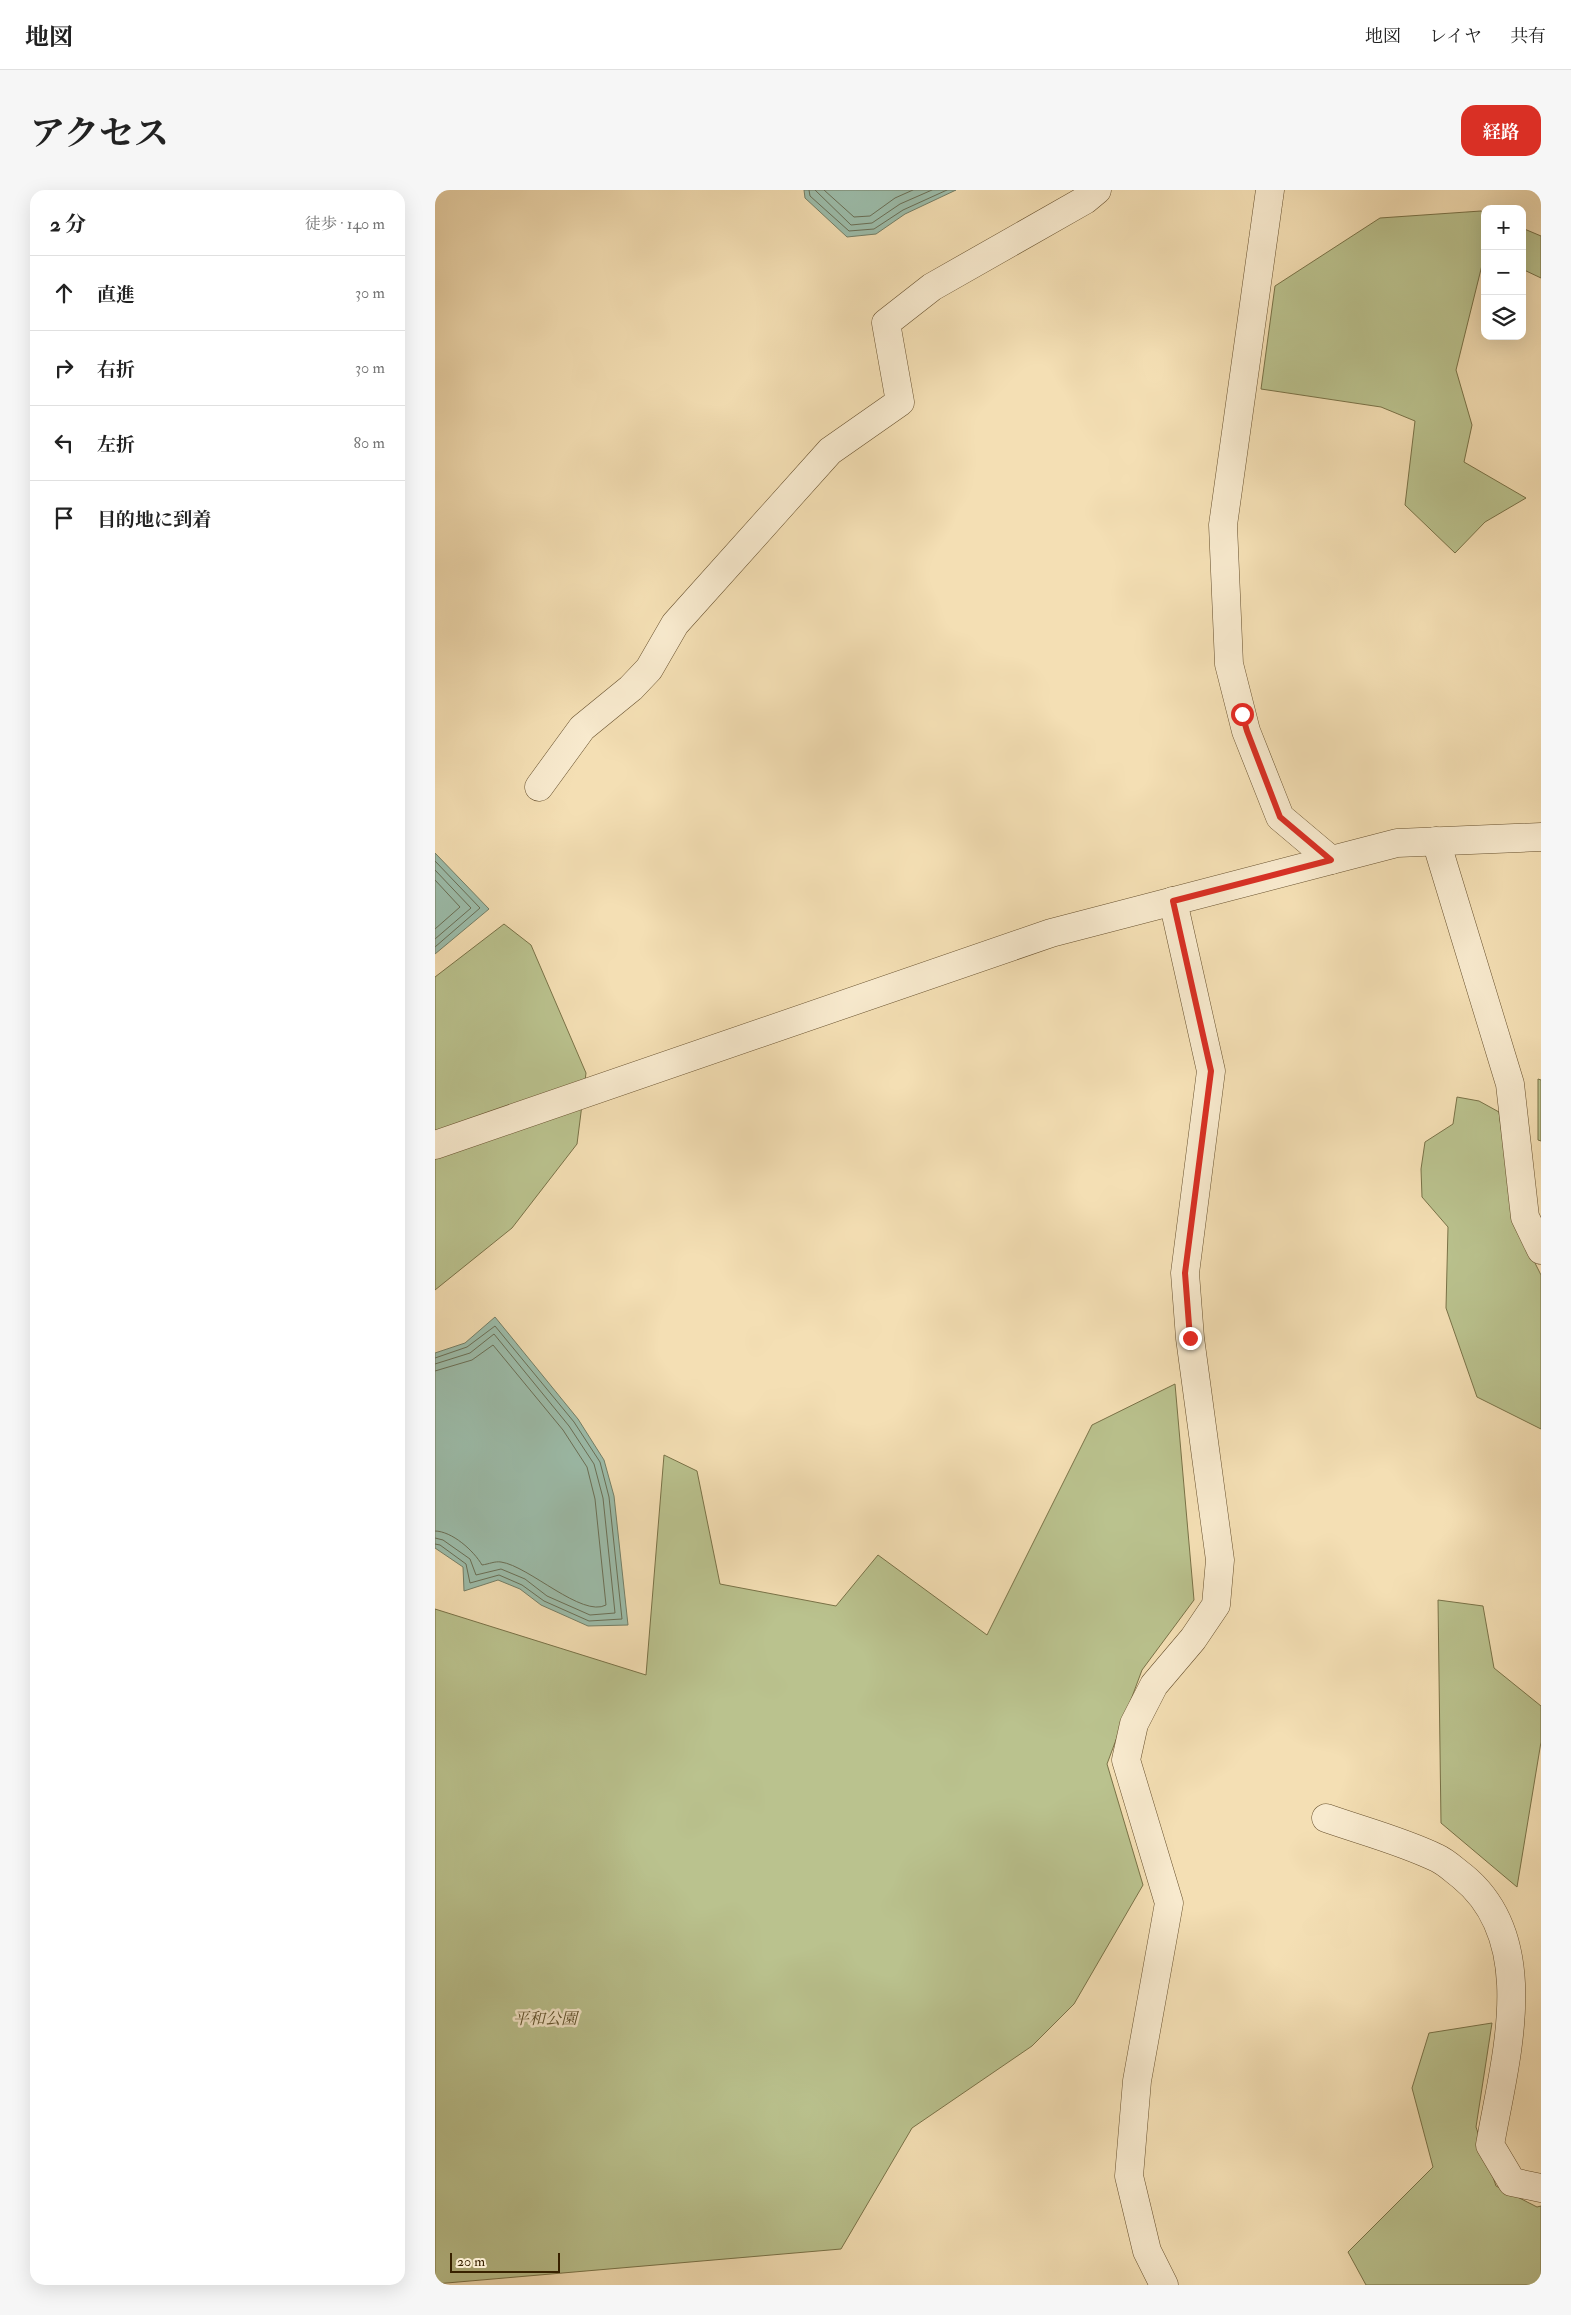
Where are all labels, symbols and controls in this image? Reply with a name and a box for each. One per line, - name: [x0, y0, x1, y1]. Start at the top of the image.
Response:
- text: 地図: [25, 22, 73, 53]
- text: 地図: [1365, 25, 1401, 48]
- text: レイヤ: [1429, 25, 1482, 48]
- text: 共有: [1510, 25, 1546, 48]
- button: 経路: [1461, 105, 1541, 156]
- text: アクセス: [30, 112, 169, 156]
- map controls: [1481, 205, 1526, 340]
- button: +: [1481, 205, 1526, 250]
- text: 2 分: [50, 211, 86, 238]
- text: 徒歩 · 140 m: [305, 214, 385, 234]
- button: −: [1481, 250, 1526, 295]
- icon: ahead: [50, 279, 78, 307]
- text: 直進: [97, 283, 135, 307]
- text: 30 m: [355, 283, 385, 303]
- button: layers: [1481, 295, 1526, 340]
- icon: right: [50, 354, 78, 382]
- text: 右折: [97, 358, 135, 382]
- text: 30 m: [355, 358, 385, 378]
- icon: left: [50, 429, 78, 457]
- text: 左折: [97, 433, 135, 457]
- text: 80 m: [354, 433, 385, 453]
- icon: arrive: [50, 504, 78, 532]
- text: 目的地に到着: [97, 508, 211, 532]
- route start: [1231, 703, 1254, 726]
- route end: [1179, 1327, 1202, 1350]
- park label: 平和公園: [513, 2009, 580, 2029]
- scale bar: [450, 2250, 560, 2273]
- text: 20 m: [457, 2253, 485, 2270]

